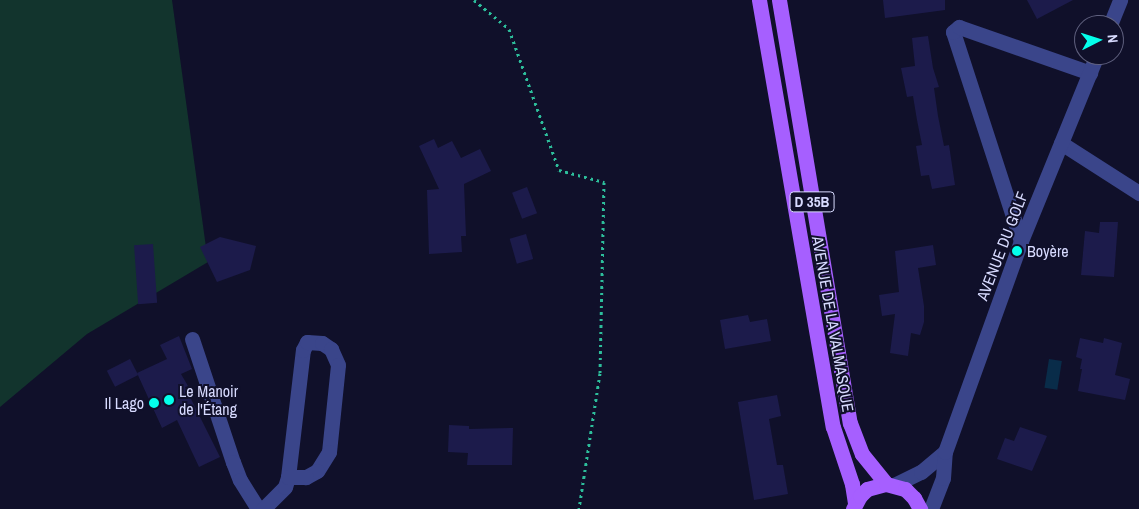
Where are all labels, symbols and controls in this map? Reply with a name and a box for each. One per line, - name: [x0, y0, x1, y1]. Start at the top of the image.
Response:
- north arrow: [1074, 15, 1124, 65]
- text: N: [1104, 34, 1122, 44]
- street label: AVENUE DU GOLF: [972, 189, 1032, 303]
- road number: D 35B: [790, 190, 834, 214]
- street label: AVENUE DE LA VALMASQUE: [808, 234, 858, 414]
- place label: Boyère: [1027, 241, 1069, 261]
- marker: Boyère: [1011, 245, 1023, 257]
- place label: Le Manoir de l'Étang: [179, 381, 238, 419]
- place label: Il Lago: [105, 393, 144, 413]
- marker: Le Manoir de l'Étang: [163, 394, 175, 406]
- marker: Il Lago: [148, 397, 160, 409]

